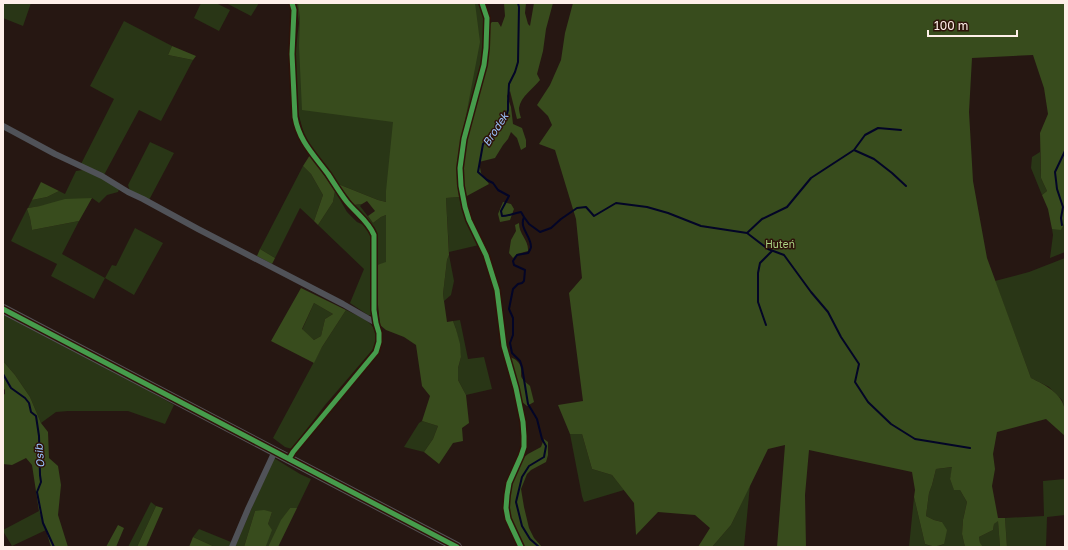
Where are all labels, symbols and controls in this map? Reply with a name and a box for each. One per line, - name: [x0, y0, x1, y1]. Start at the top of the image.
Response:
- scale bar: [928, 12, 1017, 38]
- text: 100 m: [934, 18, 968, 33]
- water label: Brodek: [479, 108, 512, 148]
- park label: Huteń: [765, 238, 795, 250]
- water label: Osib: [31, 442, 47, 468]

